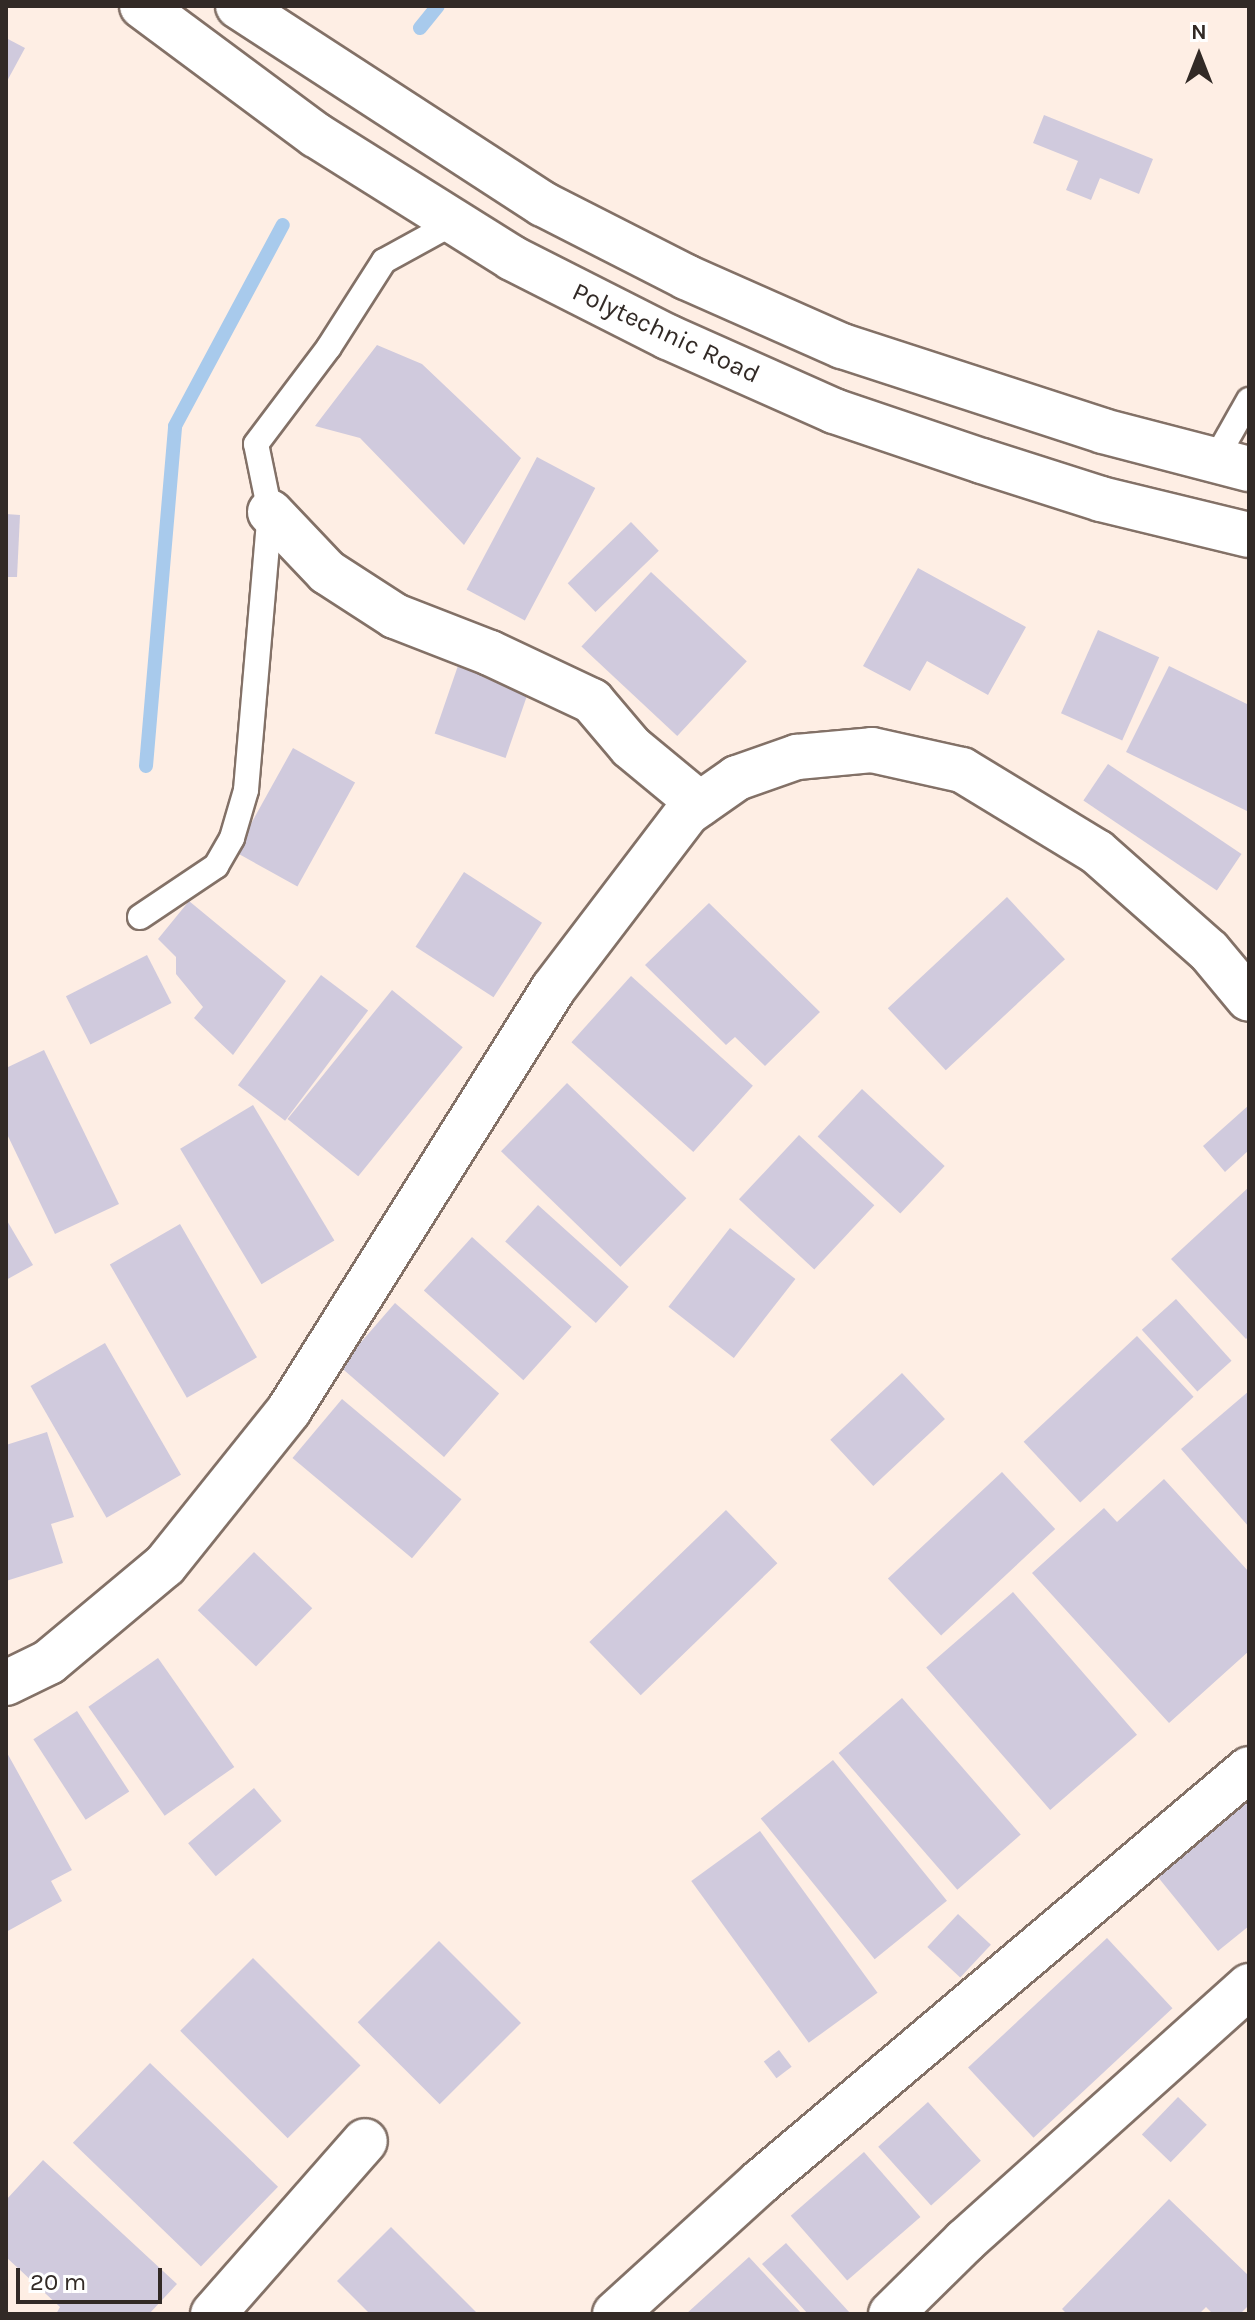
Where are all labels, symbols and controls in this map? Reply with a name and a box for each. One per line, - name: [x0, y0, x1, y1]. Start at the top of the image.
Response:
- north arrow: [1159, 16, 1239, 96]
- text: N: [1191, 19, 1207, 45]
- street label: Polytechnic Road: [567, 276, 765, 390]
- scale bar: [20, 2252, 166, 2302]
- text: 20 m: [30, 2268, 86, 2296]

